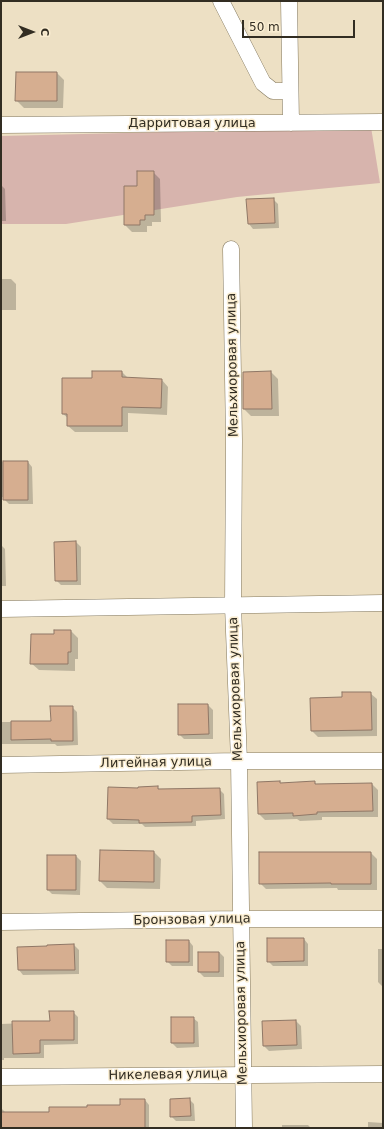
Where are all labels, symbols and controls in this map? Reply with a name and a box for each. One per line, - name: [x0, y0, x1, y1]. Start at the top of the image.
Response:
- north arrow: [12, 12, 52, 52]
- scale bar: [244, 12, 357, 38]
- text: 50 m: [249, 20, 280, 34]
- text: С: [38, 28, 51, 36]
- street label: Дарритовая улица: [128, 116, 256, 132]
- street label: Мельхиоровая улица: [224, 293, 242, 437]
- street label: Мельхиоровая улица: [226, 617, 246, 761]
- street label: Литейная улица: [100, 754, 212, 772]
- street label: Бронзовая улица: [133, 911, 251, 929]
- street label: Мельхиоровая улица: [233, 941, 251, 1085]
- street label: Никелевая улица: [108, 1066, 228, 1084]

